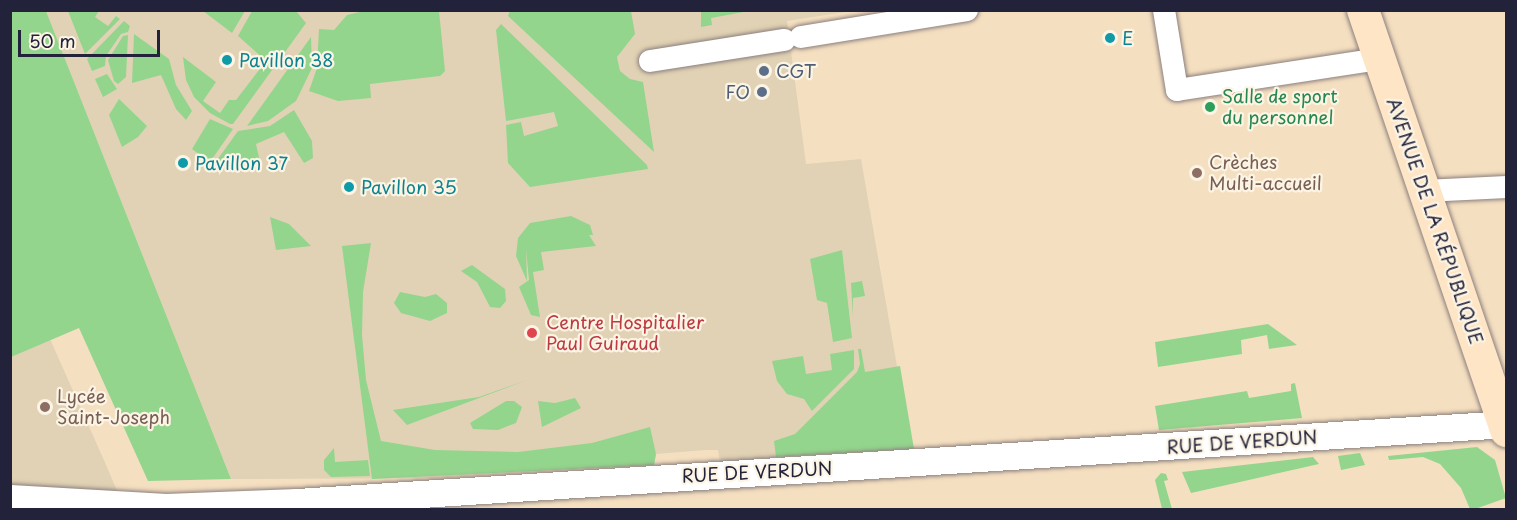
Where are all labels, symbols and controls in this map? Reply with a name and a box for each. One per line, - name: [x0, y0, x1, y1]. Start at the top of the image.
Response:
- scale bar: [21, 18, 164, 56]
- text: 50 m: [29, 27, 76, 54]
- place label: E: [1122, 27, 1133, 49]
- marker: E: [1103, 31, 1117, 45]
- place label: Pavillon 38: [239, 49, 334, 71]
- marker: Pavillon 38: [220, 53, 234, 67]
- place label: CGT: [776, 60, 816, 82]
- marker: CGT: [757, 64, 771, 78]
- place label: FO: [725, 81, 750, 103]
- marker: FO: [755, 85, 769, 99]
- place label: Salle de sport du personnel: [1222, 86, 1340, 128]
- street label: AVENUE DE LA RÉPUBLIQUE: [1383, 95, 1487, 347]
- marker: Salle de sport du personnel: [1203, 100, 1217, 114]
- place label: Pavillon 37: [195, 152, 288, 174]
- place label: Crèches Multi-accueil: [1209, 152, 1322, 195]
- marker: Pavillon 37: [176, 156, 190, 170]
- marker: Crèches Multi-accueil: [1190, 166, 1204, 180]
- place label: Pavillon 35: [361, 176, 456, 198]
- marker: Pavillon 35: [342, 180, 356, 194]
- place label: Centre Hospitalier Paul Guiraud: [546, 312, 706, 354]
- marker: Centre Hospitalier Paul Guiraud: [523, 324, 541, 342]
- place label: Lycée Saint-Joseph: [57, 386, 170, 428]
- marker: Lycée Saint-Joseph: [38, 400, 52, 414]
- street label: RUE DE VERDUN: [1165, 426, 1319, 458]
- street label: RUE DE VERDUN: [680, 457, 834, 487]

